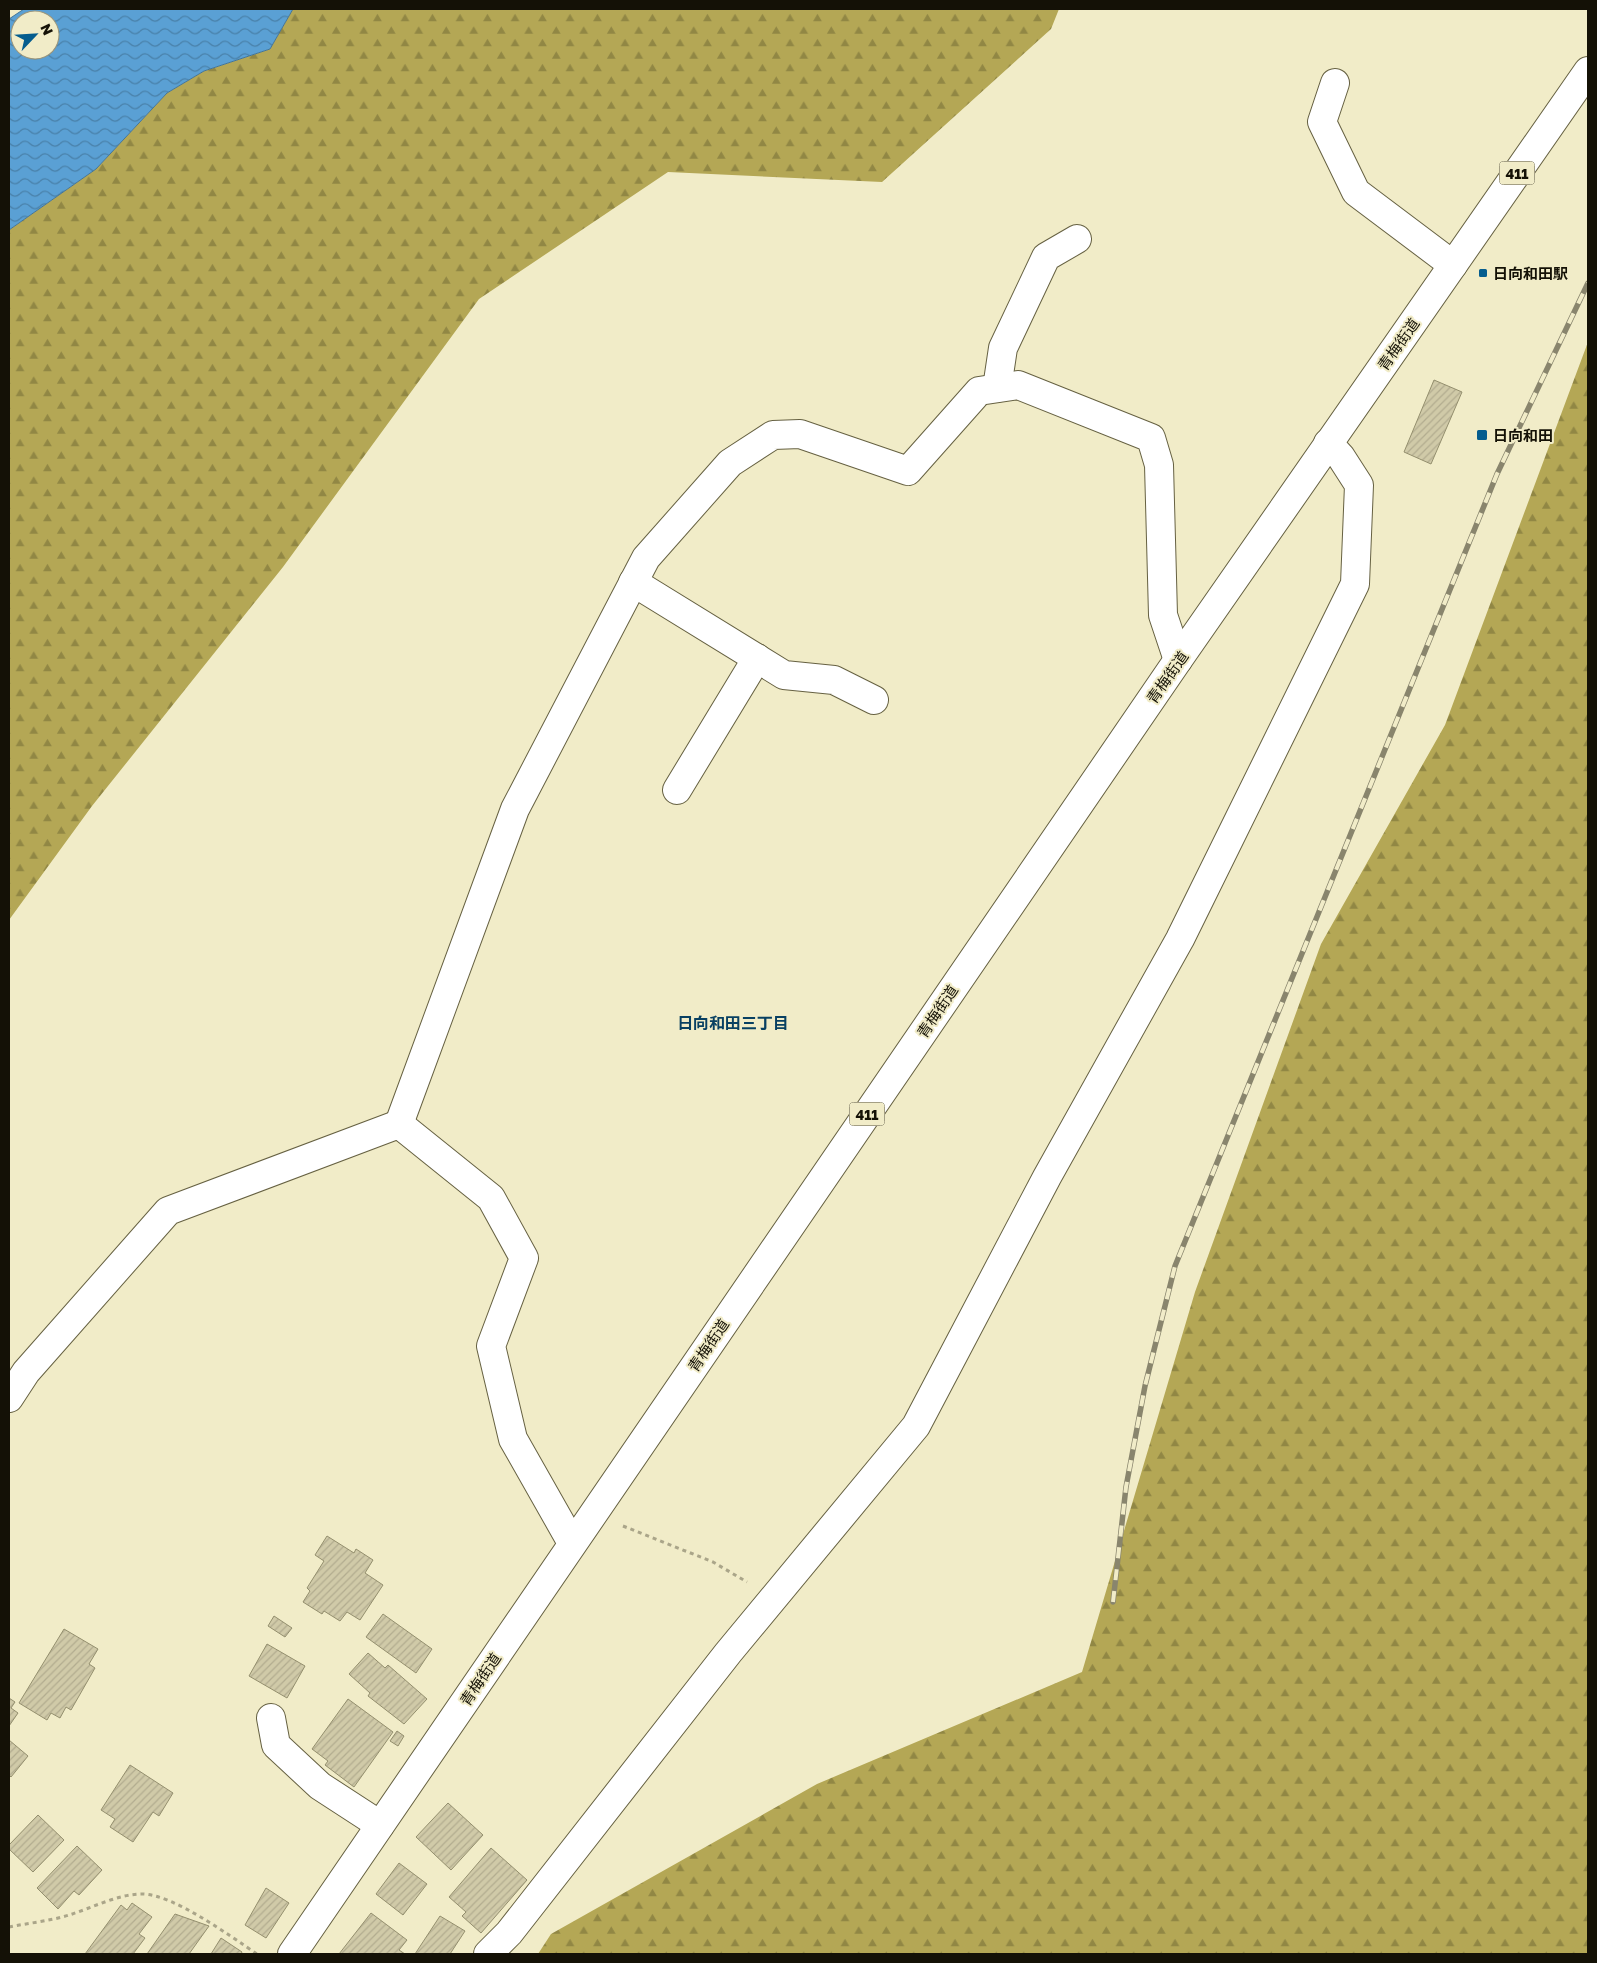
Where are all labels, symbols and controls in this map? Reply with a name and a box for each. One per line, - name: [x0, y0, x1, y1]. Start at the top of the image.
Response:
- north arrow: [10, 10, 60, 60]
- text: N: [37, 21, 57, 38]
- road number: 411: [1500, 162, 1534, 184]
- place label: 日向和田駅: [1493, 264, 1568, 282]
- marker: 日向和田駅: [1477, 267, 1489, 279]
- street label: 青梅街道: [1373, 314, 1423, 374]
- place label: 日向和田: [1493, 426, 1553, 444]
- marker: 日向和田: [1475, 428, 1489, 442]
- street label: 青梅街道: [1142, 647, 1192, 707]
- street label: 青梅街道: [913, 981, 961, 1041]
- district label: 日向和田三丁目: [677, 1013, 789, 1033]
- road number: 411: [850, 1102, 884, 1126]
- street label: 青梅街道: [684, 1315, 732, 1375]
- street label: 青梅街道: [456, 1649, 504, 1709]

